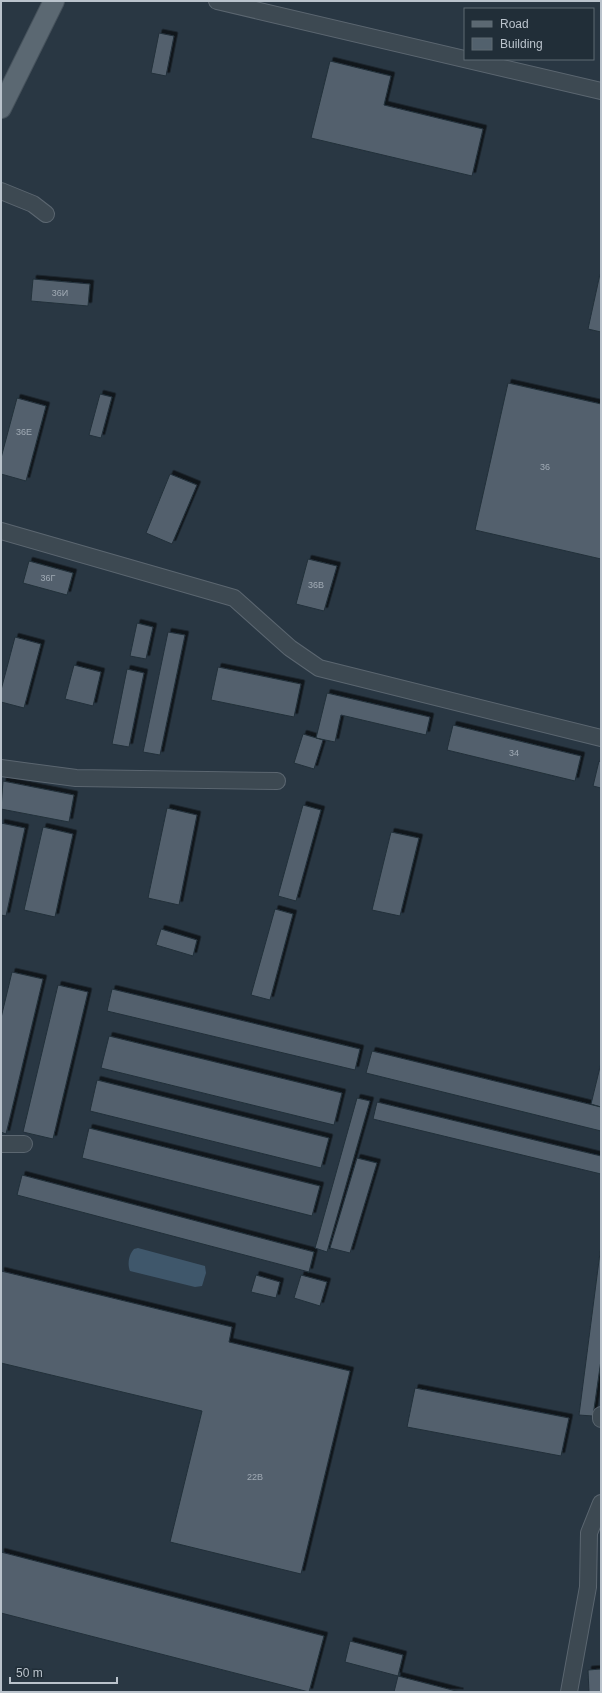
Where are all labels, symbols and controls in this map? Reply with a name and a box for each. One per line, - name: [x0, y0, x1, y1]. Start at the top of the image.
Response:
- legend: [464, 8, 594, 60]
- text: Road: [500, 17, 529, 31]
- text: Building: [500, 37, 543, 51]
- house number: 36И: [52, 288, 68, 298]
- house number: 36Е: [16, 427, 32, 437]
- house number: 36: [540, 462, 550, 472]
- house number: 36Г: [41, 573, 56, 583]
- house number: 36В: [308, 580, 324, 590]
- house number: 34: [509, 748, 519, 758]
- house number: 22В: [247, 1472, 263, 1482]
- scale bar: [10, 1659, 117, 1685]
- text: 50 m: [16, 1666, 43, 1680]

